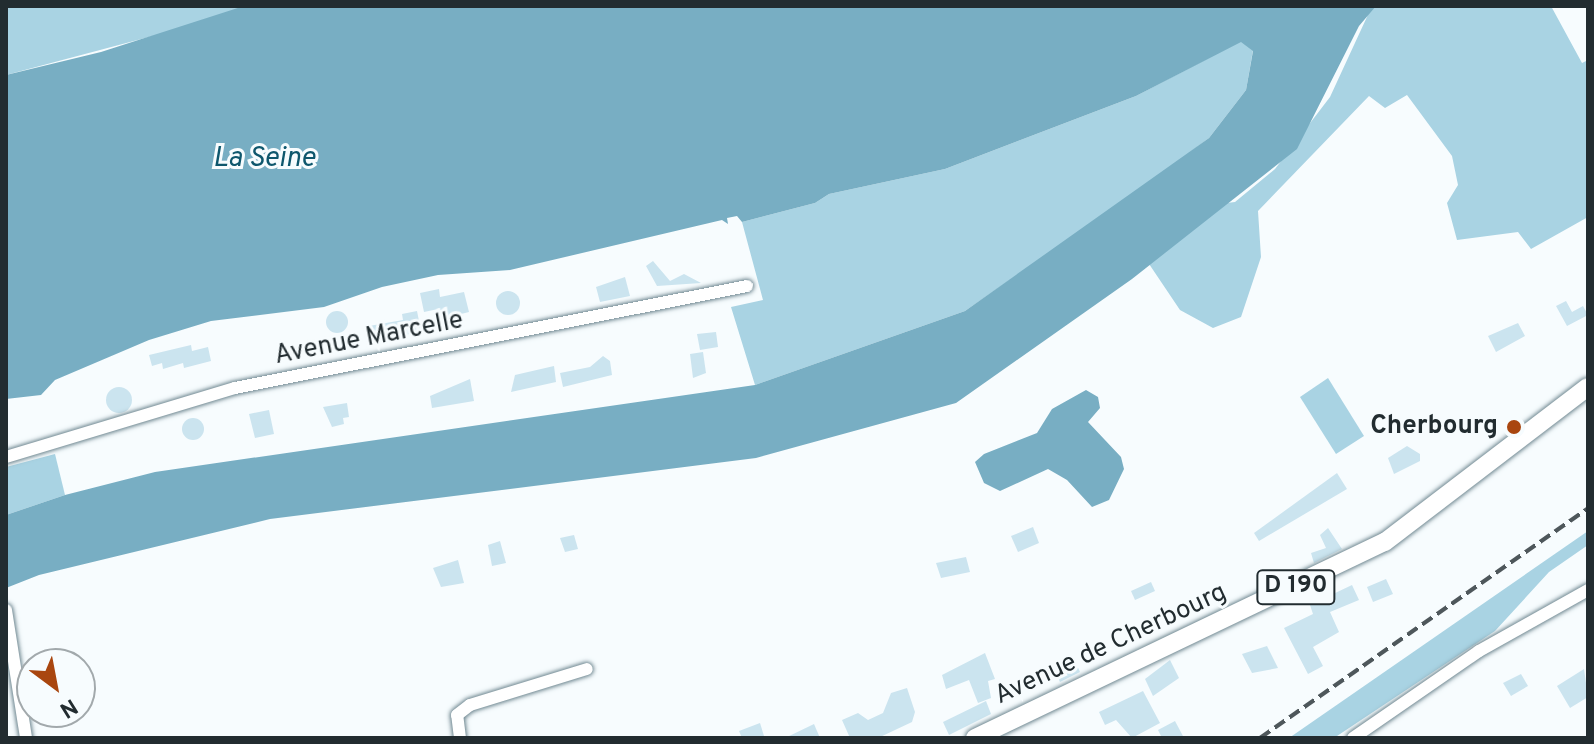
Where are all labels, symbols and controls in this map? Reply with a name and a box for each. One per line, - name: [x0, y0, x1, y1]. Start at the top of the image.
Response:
- water label: La Seine: [213, 142, 315, 176]
- street label: Avenue Marcelle: [272, 305, 466, 373]
- place label: Cherbourg: [1370, 411, 1498, 443]
- marker: Cherbourg: [1505, 418, 1523, 436]
- road number: D 190: [1256, 567, 1336, 607]
- street label: Avenue de Cherbourg: [990, 578, 1232, 712]
- north arrow: [16, 648, 96, 728]
- text: N: [54, 691, 82, 723]

